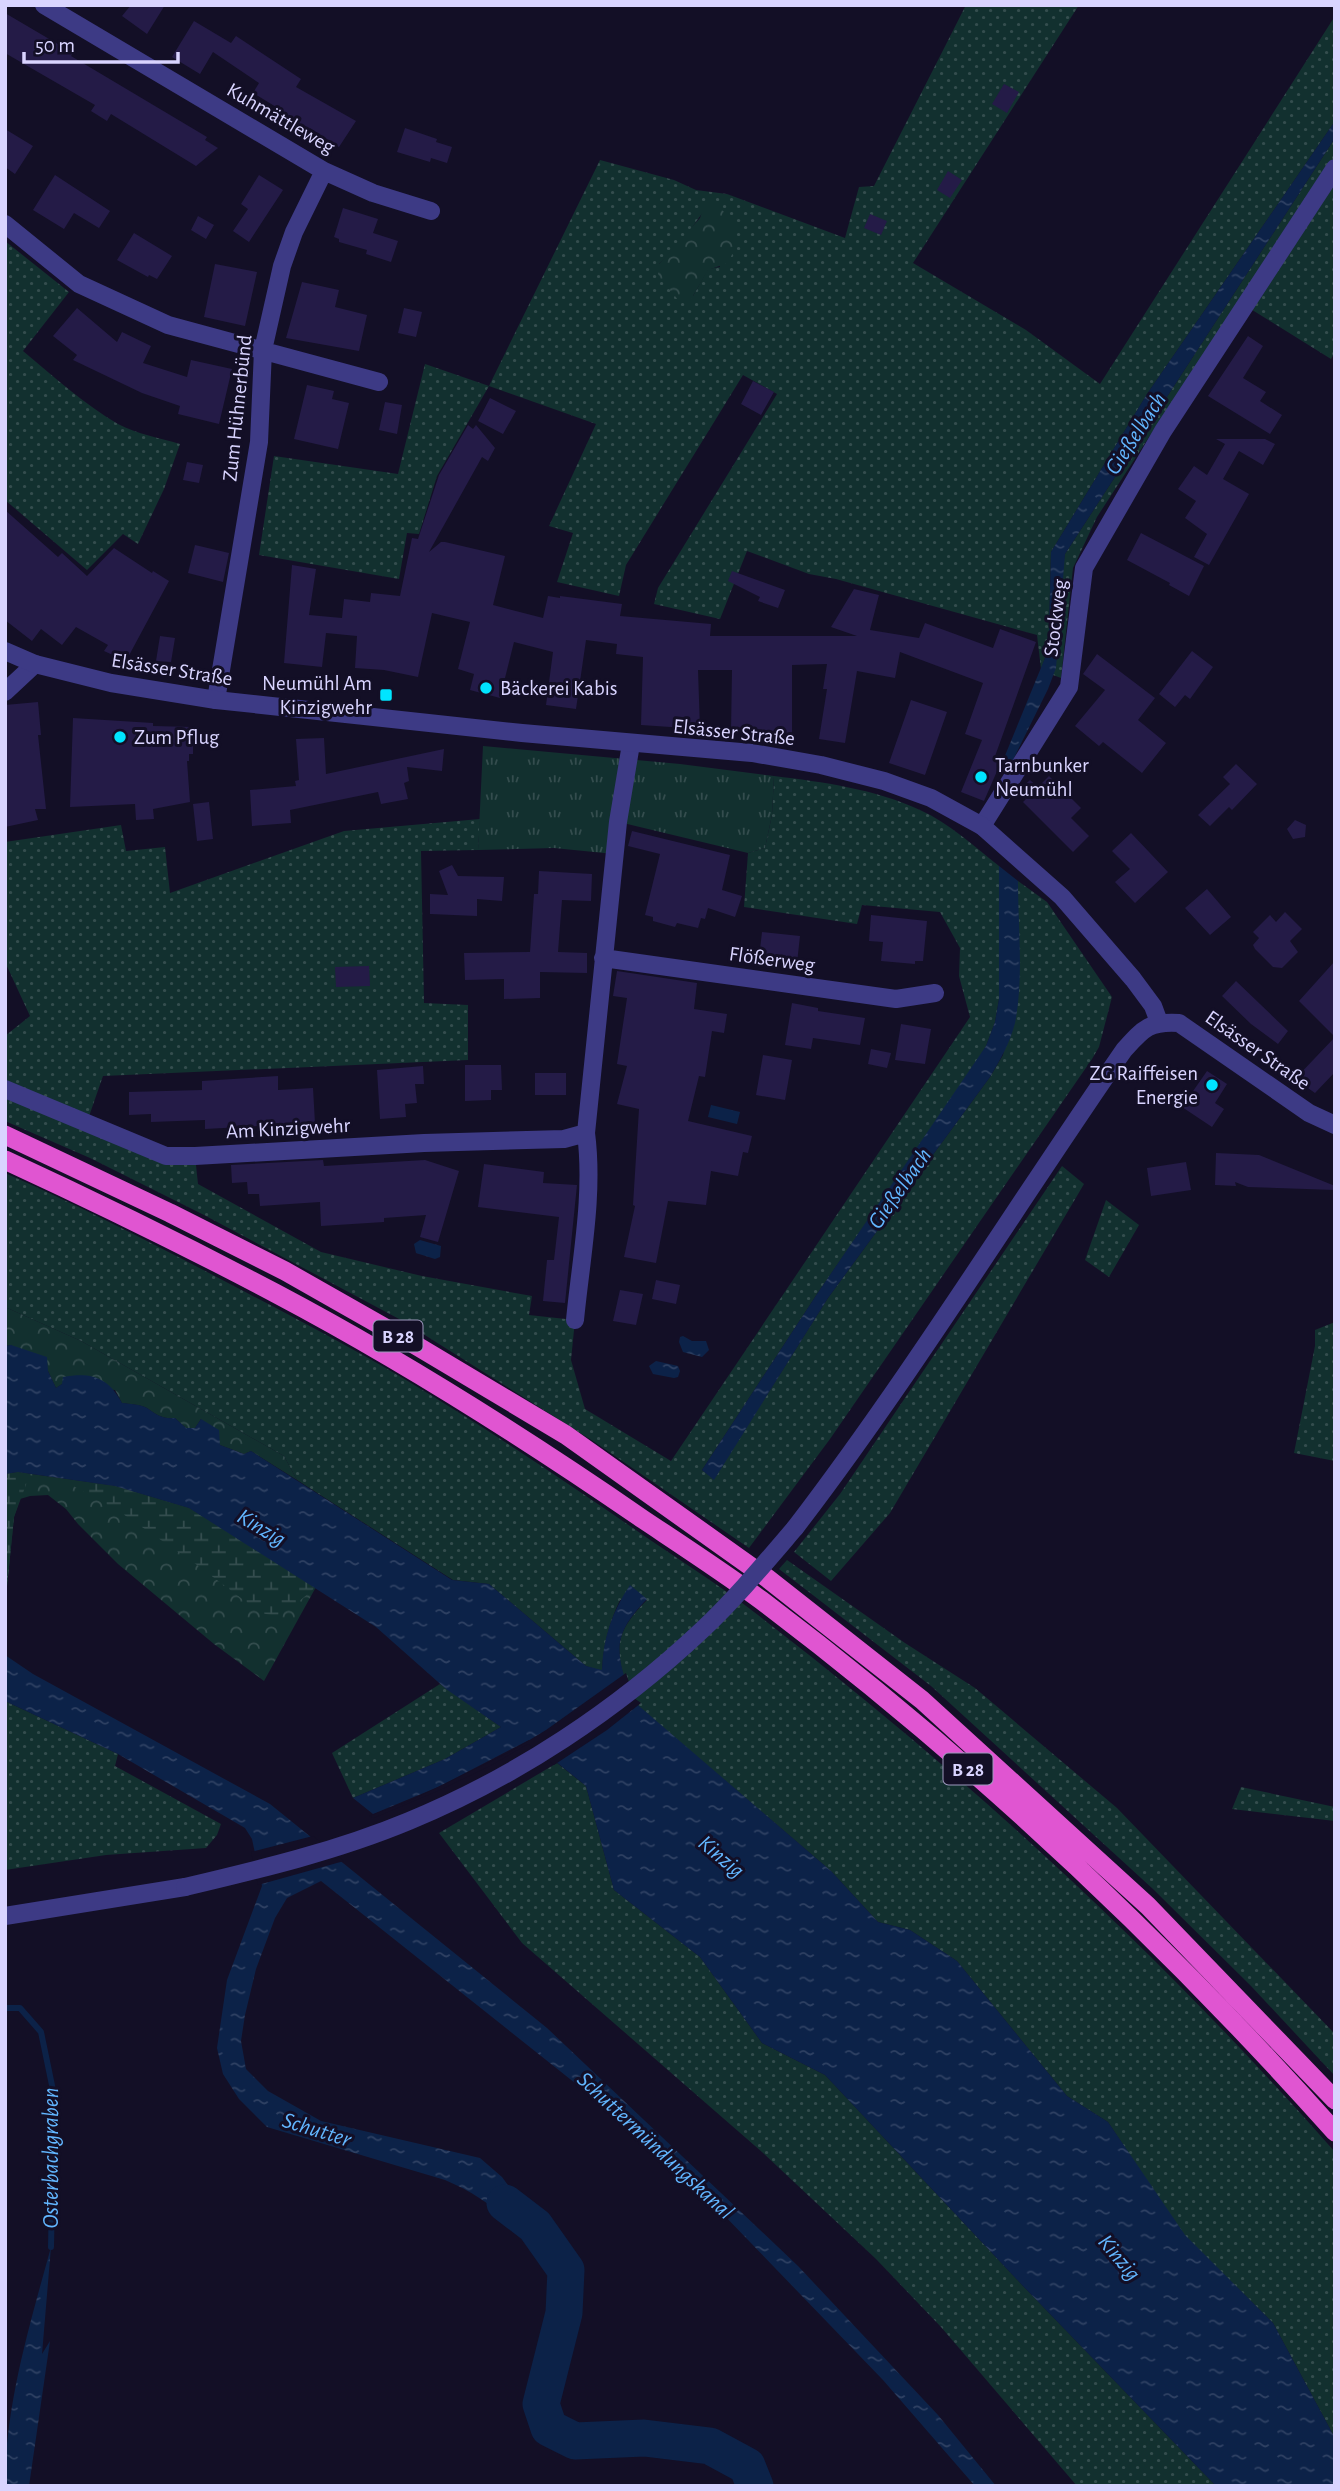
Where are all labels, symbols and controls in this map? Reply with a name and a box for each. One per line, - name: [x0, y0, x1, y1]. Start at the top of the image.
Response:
- scale bar: [24, 21, 178, 65]
- text: 50 m: [35, 35, 75, 56]
- street label: Kuhmättleweg: [223, 79, 339, 158]
- street label: Zum Hühnerbünd: [219, 334, 256, 482]
- water label: Gießelbach: [1101, 389, 1171, 479]
- street label: Stockweg: [1040, 577, 1071, 658]
- street label: Elsässer Straße: [110, 650, 234, 689]
- place label: Neumühl Am Kinzigwehr: [262, 673, 372, 718]
- place label: Bäckerei Kabis: [500, 678, 618, 699]
- marker: Bäckerei Kabis: [478, 680, 494, 696]
- marker: Neumühl Am Kinzigwehr: [378, 687, 394, 703]
- street label: Elsässer Straße: [672, 716, 796, 749]
- place label: Zum Pflug: [134, 727, 220, 748]
- marker: Zum Pflug: [112, 729, 128, 745]
- place label: Tarnbunker Neumühl: [995, 755, 1089, 800]
- marker: Tarnbunker Neumühl: [973, 769, 989, 785]
- street label: Flößerweg: [728, 943, 817, 976]
- street label: Elsässer Straße: [1202, 1007, 1314, 1094]
- place label: ZG Raiffeisen Energie: [1089, 1063, 1198, 1108]
- marker: ZG Raiffeisen Energie: [1204, 1077, 1220, 1093]
- street label: Am Kinzigwehr: [225, 1115, 351, 1142]
- water label: Gießelbach: [864, 1144, 936, 1233]
- road number: B 28: [374, 1320, 422, 1352]
- water label: Kinzig: [233, 1505, 290, 1552]
- road number: B 28: [944, 1754, 992, 1784]
- water label: Kinzig: [694, 1832, 748, 1883]
- water label: Schuttermündungskanal: [572, 2068, 738, 2225]
- water label: Osterbachgraben: [40, 2088, 63, 2228]
- water label: Schutter: [280, 2109, 354, 2152]
- water label: Kinzig: [1093, 2231, 1144, 2285]

